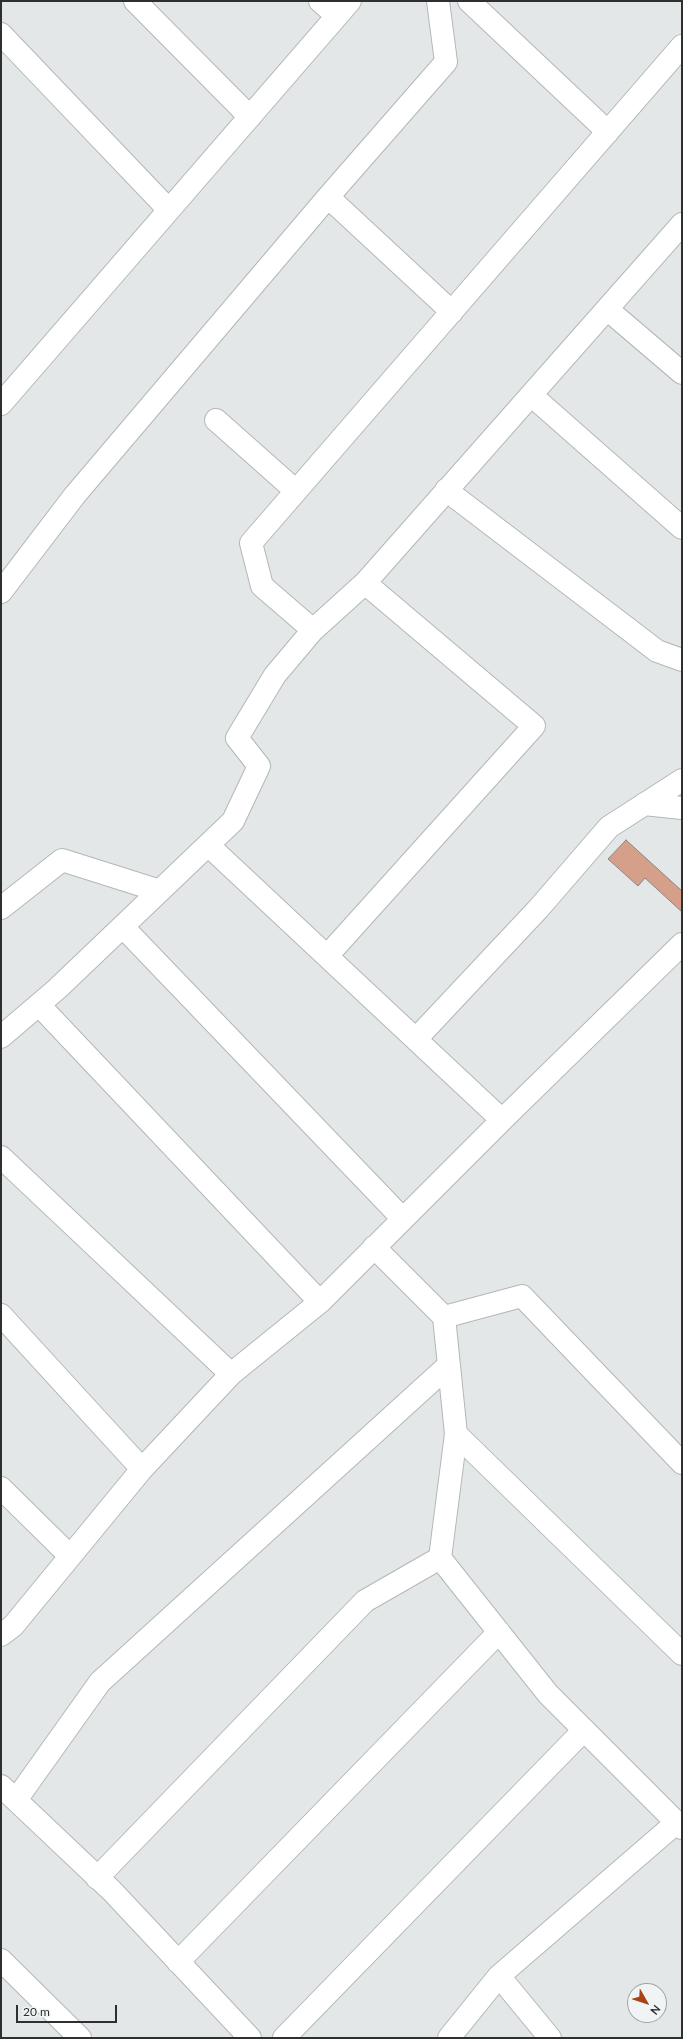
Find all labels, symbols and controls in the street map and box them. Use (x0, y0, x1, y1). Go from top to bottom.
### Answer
north arrow (627, 1983, 667, 2023)
scale bar (18, 1997, 119, 2023)
text: N (648, 2003, 664, 2018)
text: 20 m (23, 2004, 50, 2019)

